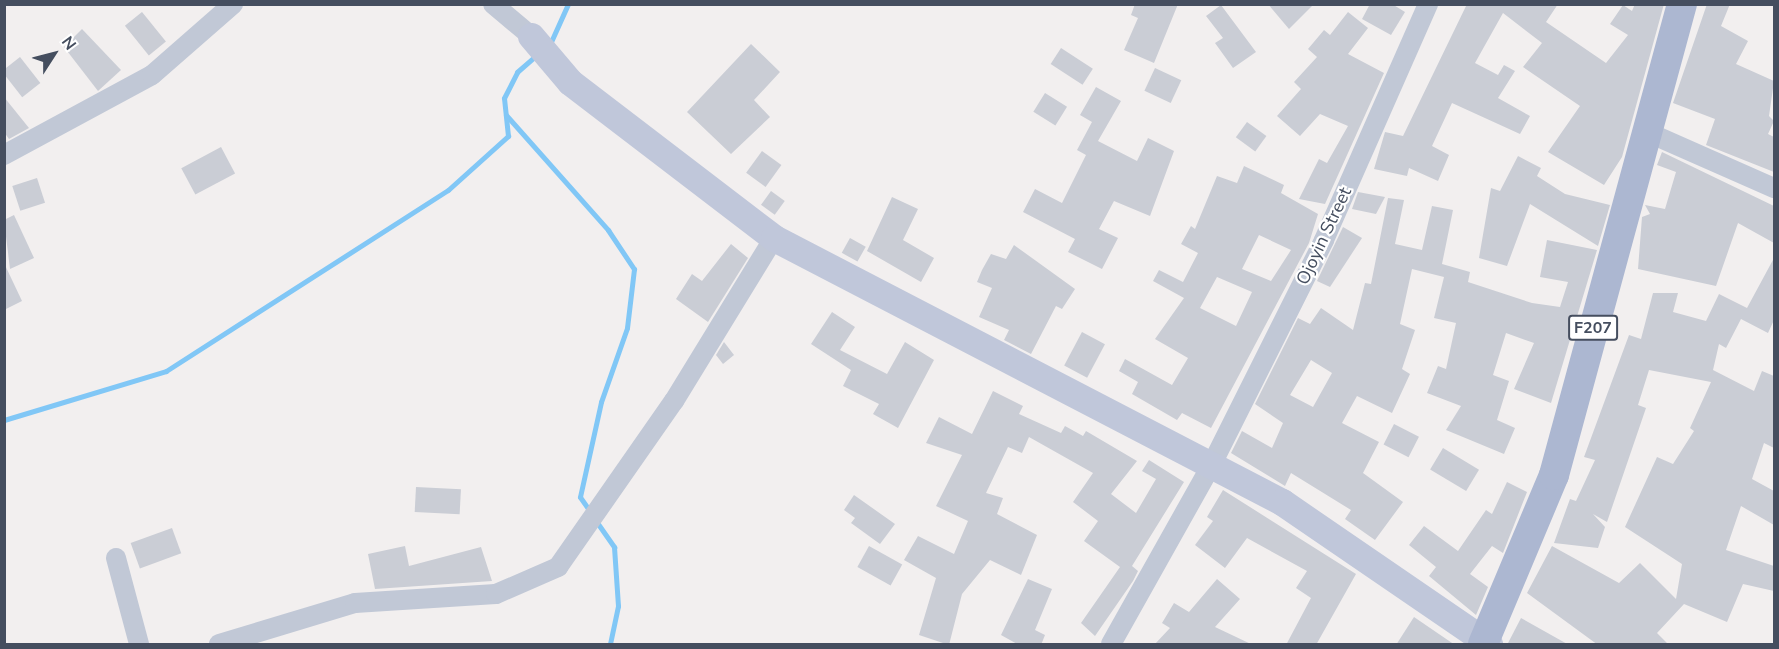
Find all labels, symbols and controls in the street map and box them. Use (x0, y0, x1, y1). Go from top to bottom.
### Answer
north arrow (24, 24, 84, 84)
text: N (56, 32, 81, 55)
street label: Ojoyin Street (1292, 184, 1356, 288)
road number: F207 (1568, 315, 1618, 341)

